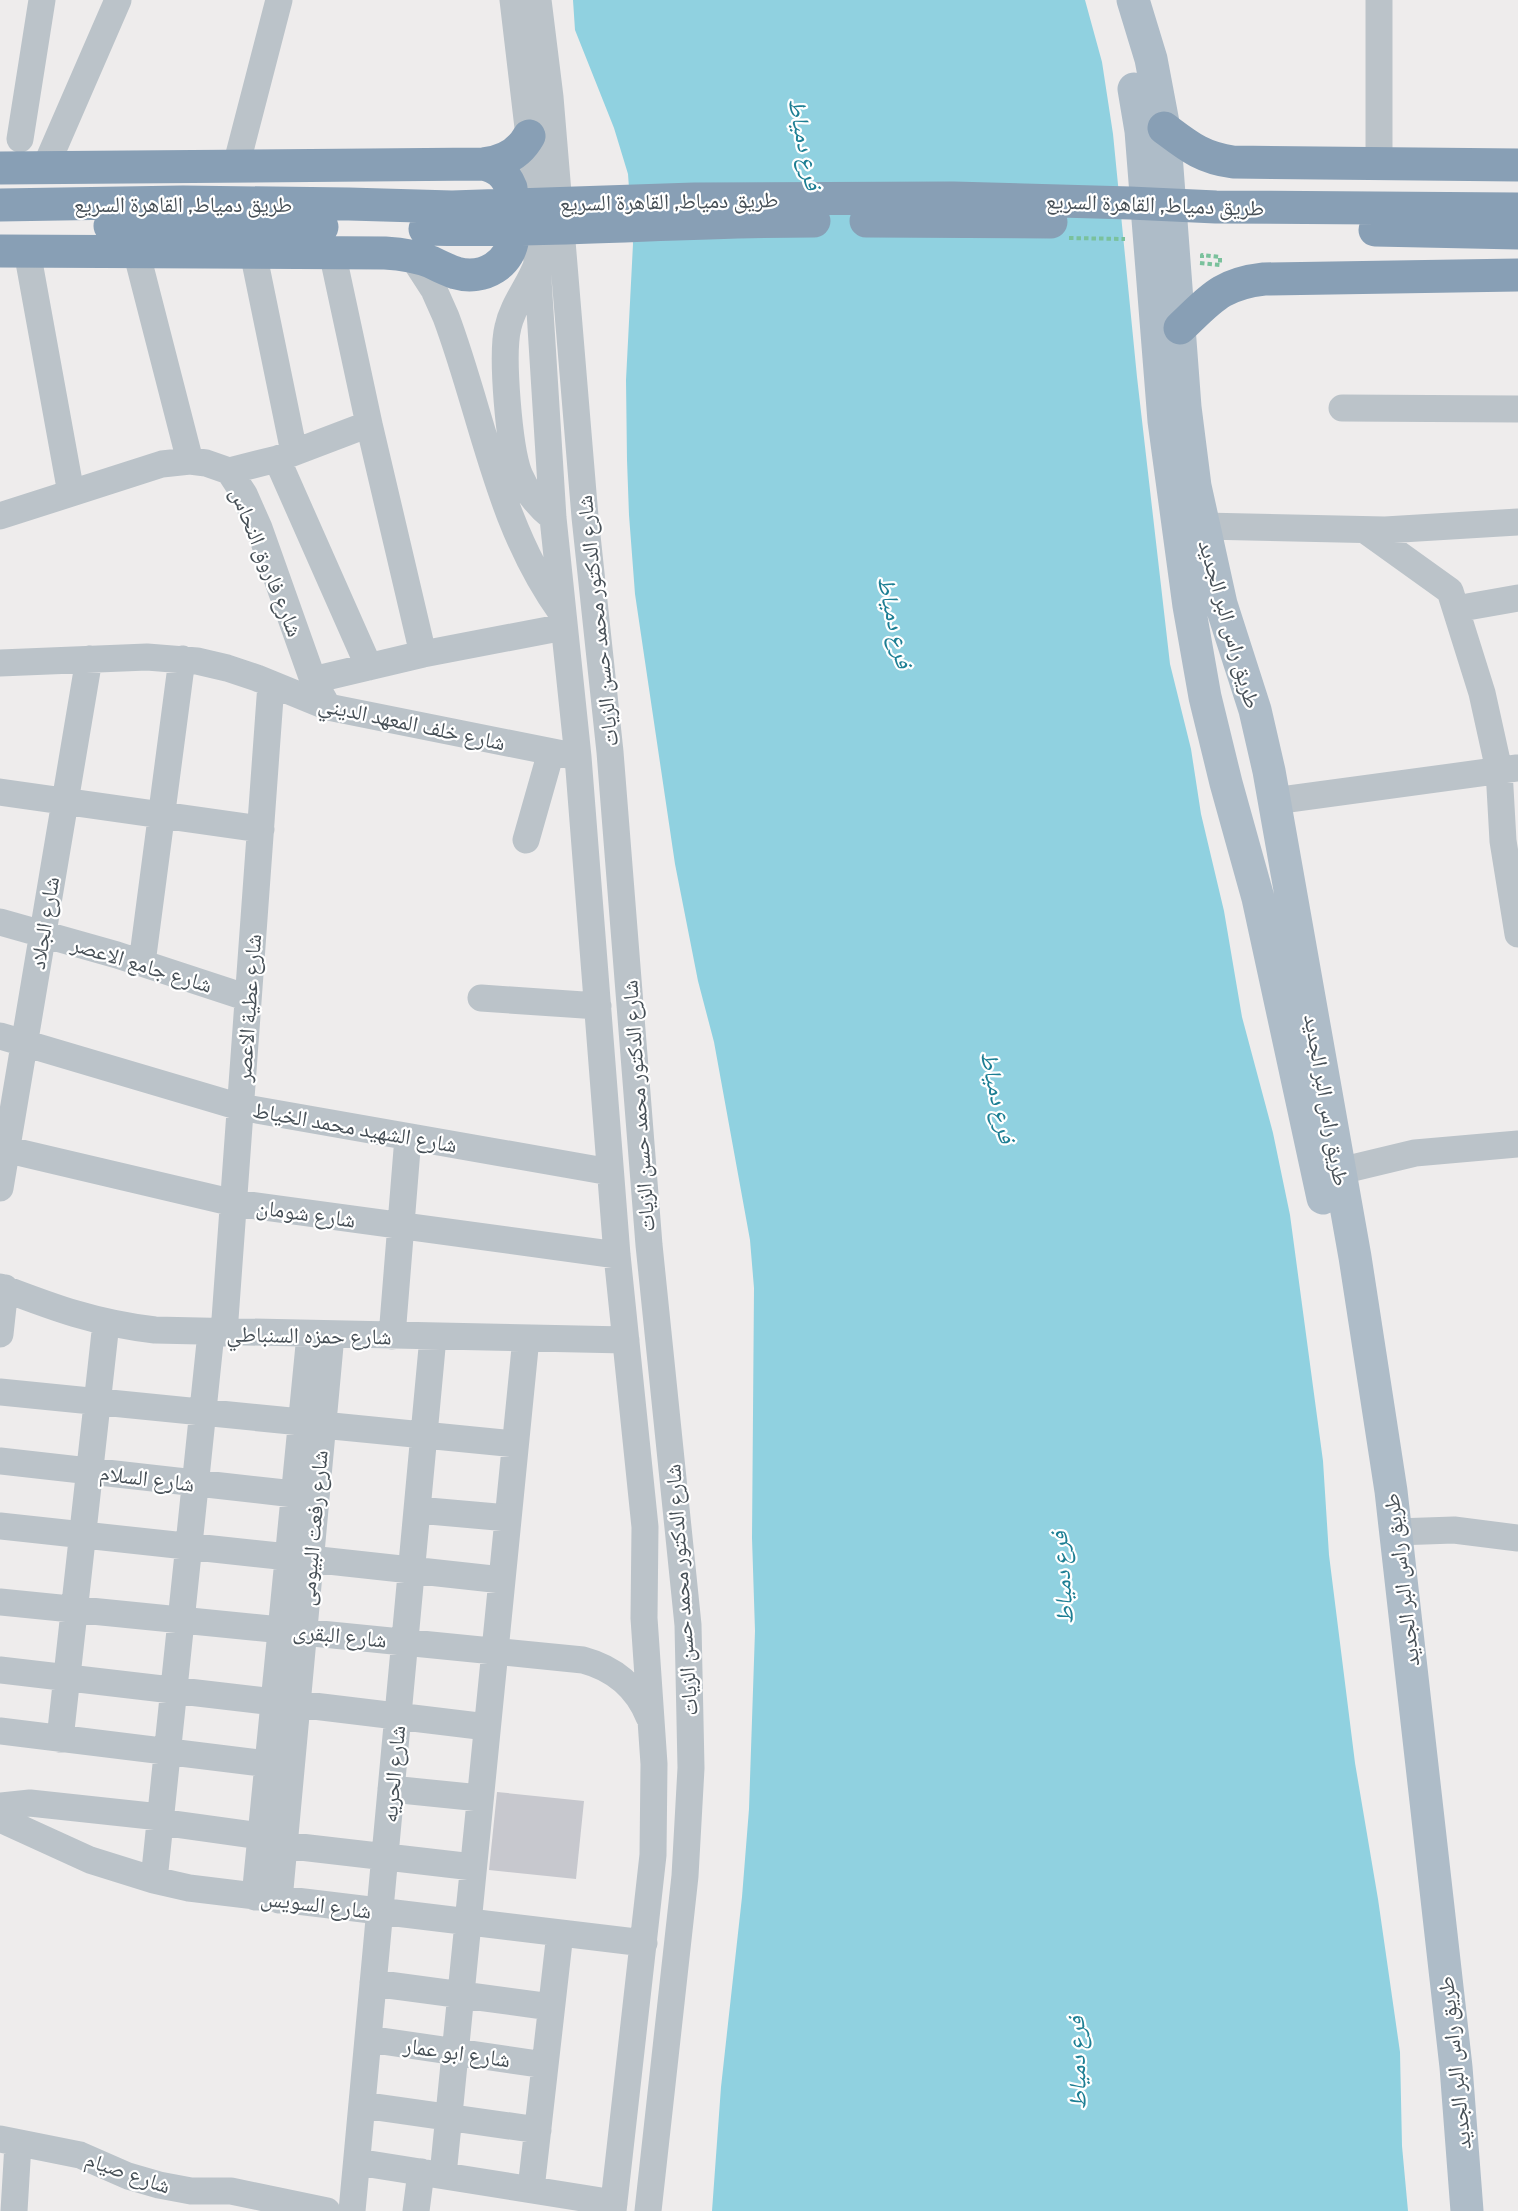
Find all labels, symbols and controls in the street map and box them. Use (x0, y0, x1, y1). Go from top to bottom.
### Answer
water label: فرع دمياط (781, 95, 829, 194)
street label: طريق دمياط, القاهرة السريع (559, 186, 779, 217)
street label: طريق دمياط, القاهرة السريع (1045, 187, 1265, 222)
street label: طريق دمياط, القاهرة السريع (74, 191, 292, 218)
street label: شارع فاروق النحاس (224, 484, 309, 641)
street label: شارع الدكتور محمد حسن الزيات (571, 494, 624, 748)
street label: طريق راس البر الجديد (1193, 537, 1266, 712)
water label: فرع دمياط (871, 573, 920, 672)
street label: شارع خلف المعهد الديني (315, 690, 508, 760)
street label: شارع الجلاد (24, 875, 65, 972)
street label: شارع جامع الاعصر (67, 930, 215, 999)
street label: شارع عطية الاعصر (230, 933, 267, 1084)
street label: شارع الدكتور محمد حسن الزيات (616, 979, 661, 1233)
street label: طريق راس البر الجديد (1298, 1012, 1355, 1188)
water label: فرع دمياط (974, 1048, 1023, 1147)
street label: شارع الشهيد محمد الخياط (251, 1096, 459, 1159)
street label: شارع شومان (255, 1193, 357, 1234)
street label: شارع حمزه السنباطي (226, 1321, 392, 1354)
street label: شارع رفعت البيومى (293, 1449, 334, 1607)
street label: شارع السلام (98, 1459, 196, 1499)
street label: شارع الدكتور محمد حسن الزيات (659, 1463, 704, 1717)
street label: طريق راس البر الجديد (1377, 1492, 1426, 1668)
water label: فرع دمياط (1044, 1529, 1080, 1626)
street label: شارع البقرى (292, 1617, 388, 1654)
street label: شارع الحريه (376, 1724, 411, 1824)
street label: شارع السويس (259, 1884, 373, 1925)
street label: طريق راس البر الجديد (1432, 1975, 1477, 2151)
water label: فرع دمياط (1061, 2014, 1093, 2110)
street label: شارع ابو عمار (401, 2032, 512, 2073)
street label: شارع صيام (81, 2145, 174, 2201)

